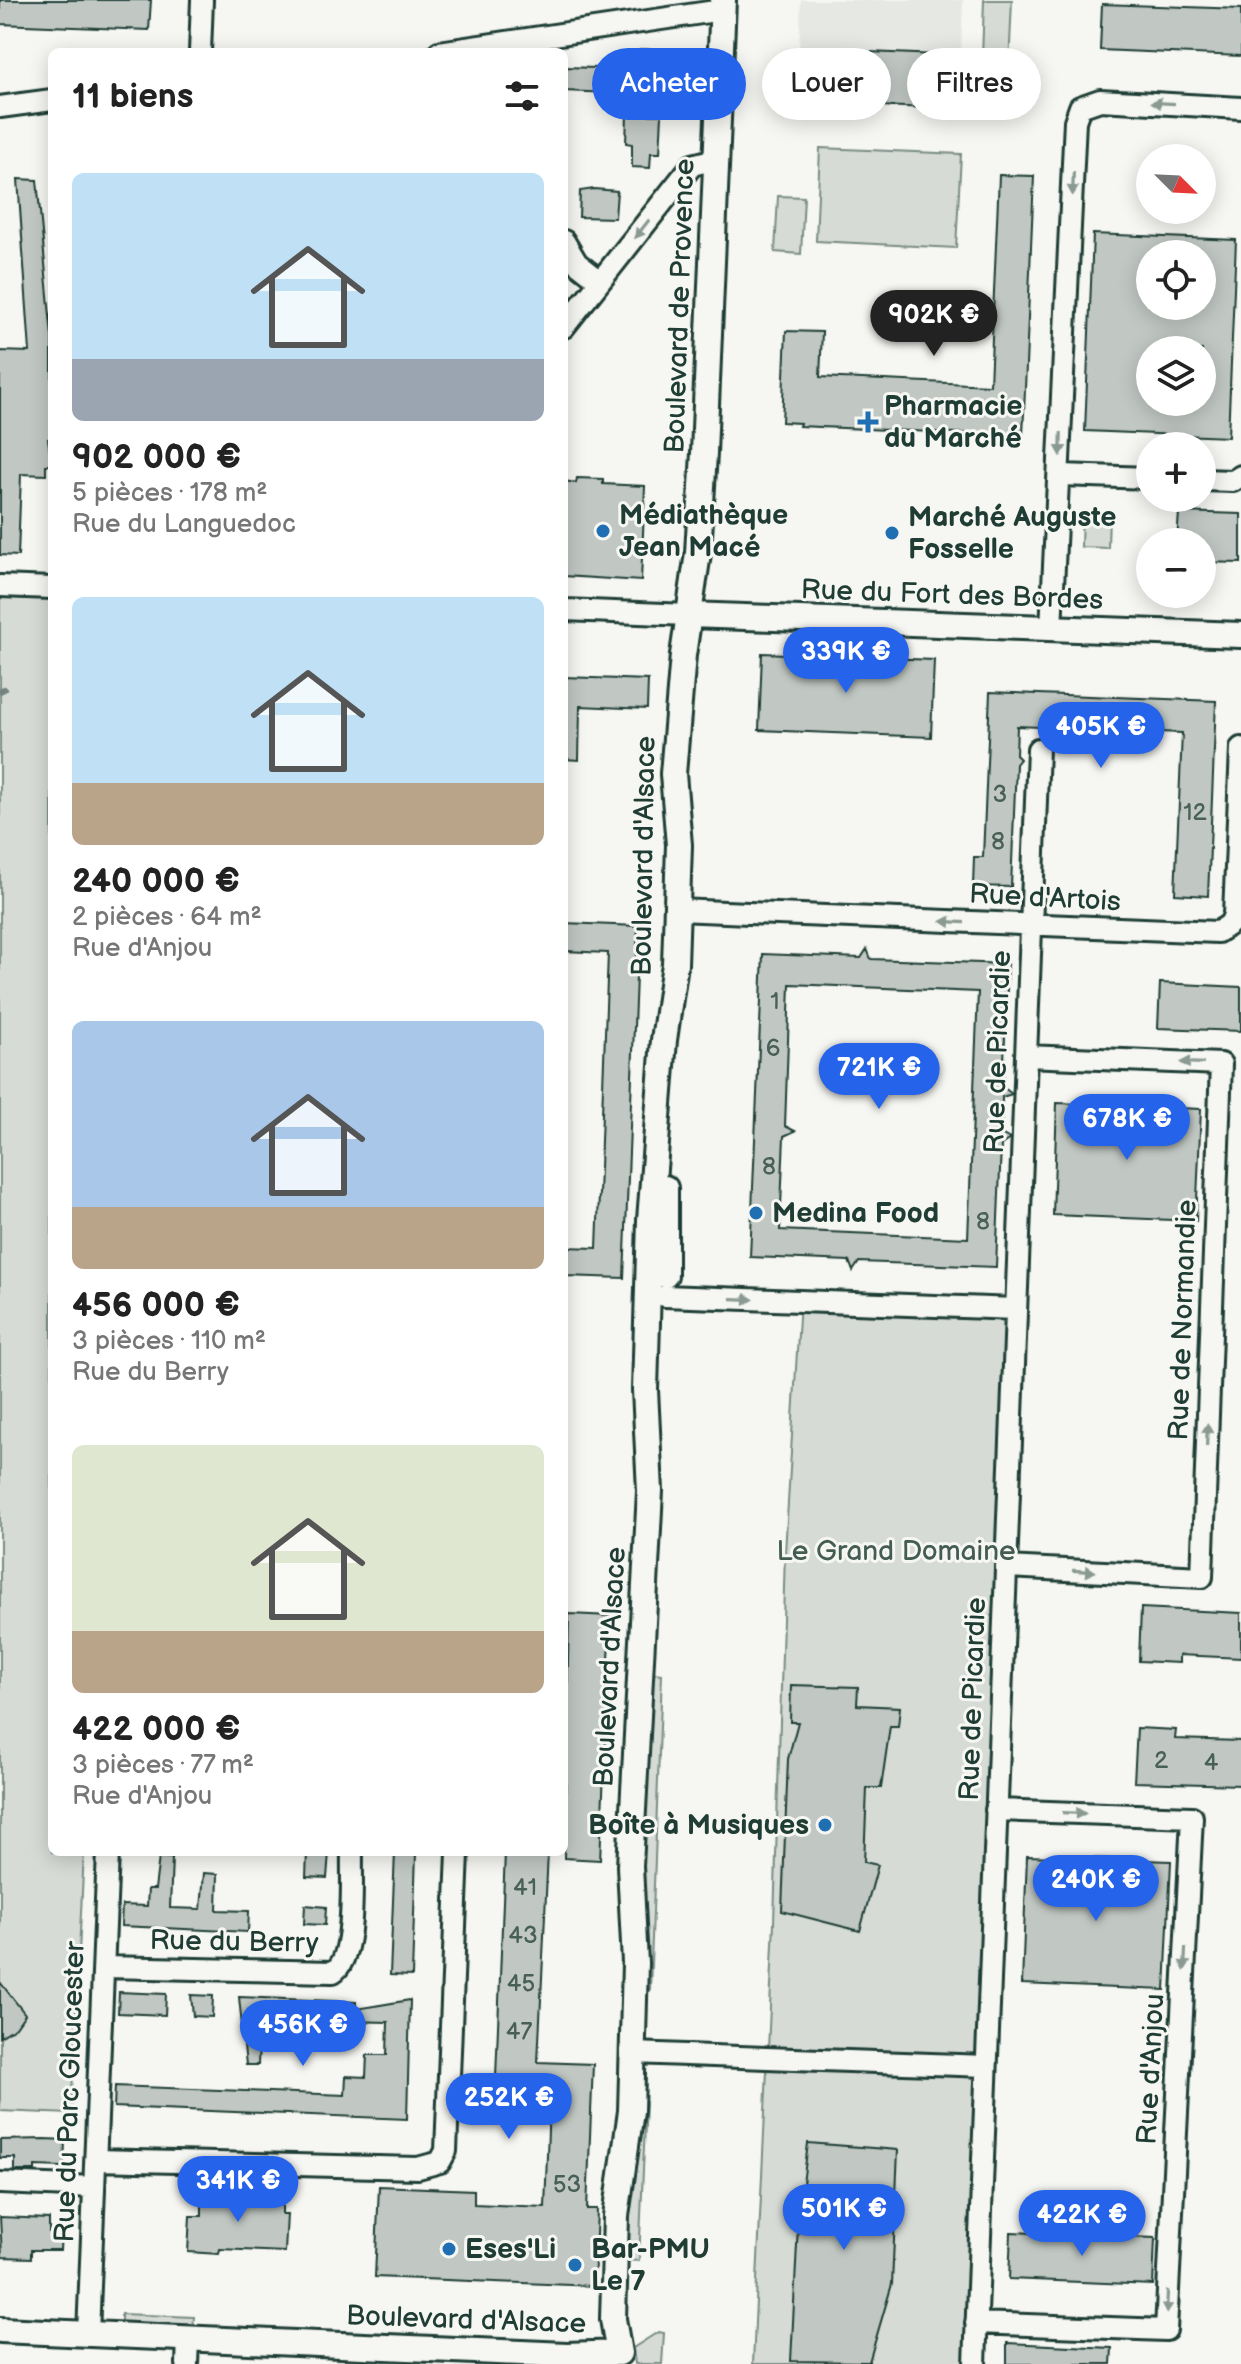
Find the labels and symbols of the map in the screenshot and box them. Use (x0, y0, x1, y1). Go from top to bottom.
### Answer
one-way arrow (1150, 97, 1175, 110)
north arrow (1136, 144, 1216, 224)
street label: Boulevard de Provence (658, 158, 702, 454)
one-way arrow (1066, 172, 1079, 197)
one-way arrow (634, 219, 651, 239)
pin: 902K € (869, 290, 999, 358)
place label: Pharmacie du Marché (884, 390, 1022, 455)
marker: Pharmacie du Marché (859, 413, 877, 431)
one-way arrow (1055, 432, 1068, 457)
place label: Médiathèque Jean Macé (619, 499, 788, 564)
place label: Marché Auguste Fosselle (908, 501, 1116, 566)
marker: Médiathèque Jean Macé (594, 522, 612, 540)
marker: Marché Auguste Fosselle (883, 524, 901, 542)
street label: Rue du Fort des Bordes (800, 573, 1104, 617)
pin: 339K € (781, 627, 911, 695)
pin: 405K € (1036, 702, 1166, 770)
street label: Boulevard d'Alsace (625, 736, 663, 976)
house number: 3 (993, 780, 1007, 809)
house number: 12 (1183, 798, 1207, 827)
house number: 8 (991, 827, 1005, 856)
street label: Rue d'Artois (968, 878, 1122, 918)
one-way arrow (940, 915, 965, 928)
street label: Rue de Picardie (978, 950, 1018, 1154)
house number: 1 (770, 987, 780, 1016)
house number: 6 (766, 1034, 780, 1063)
pin: 721K € (814, 1043, 944, 1111)
one-way arrow (1179, 1057, 1204, 1070)
pin: 678K € (1062, 1094, 1192, 1162)
house number: 8 (762, 1152, 776, 1181)
place label: Medina Food (772, 1197, 939, 1230)
street label: Rue de Normandie (1162, 1199, 1204, 1441)
marker: Medina Food (747, 1204, 765, 1222)
house number: 8 (976, 1207, 990, 1236)
one-way arrow (730, 1293, 755, 1306)
one-way arrow (1201, 1422, 1214, 1447)
park label: Le Grand Domaine (776, 1535, 1016, 1568)
street label: Boulevard d'Alsace (587, 1546, 633, 1788)
one-way arrow (1072, 1564, 1097, 1577)
street label: Rue de Picardie (953, 1597, 993, 1801)
house number: 2 (1154, 1746, 1168, 1775)
house number: 4 (1204, 1748, 1219, 1777)
one-way arrow (1062, 1806, 1087, 1819)
place label: Boîte à Musiques (588, 1809, 809, 1842)
marker: Boîte à Musiques (816, 1816, 834, 1834)
pin: 240K € (1031, 1855, 1161, 1923)
house number: 41 (513, 1873, 537, 1902)
house number: 43 (508, 1921, 538, 1950)
street label: Rue du Berry (149, 1924, 319, 1960)
street label: Rue du Parc Gloucester (48, 1940, 92, 2243)
one-way arrow (1178, 1947, 1191, 1972)
house number: 45 (507, 1969, 535, 1998)
street label: Rue d'Anjou (1131, 1993, 1171, 2145)
pin: 456K € (238, 2000, 368, 2068)
house number: 47 (506, 2017, 532, 2046)
pin: 252K € (444, 2073, 574, 2141)
pin: 341K € (173, 2156, 303, 2224)
house number: 53 (553, 2170, 581, 2199)
pin: 501K € (779, 2184, 909, 2252)
pin: 422K € (1017, 2190, 1147, 2258)
place label: Eses'Li (465, 2233, 556, 2266)
place label: Bar-PMU Le 7 (591, 2233, 710, 2298)
marker: Eses'Li (440, 2240, 458, 2258)
marker: Bar-PMU Le 7 (566, 2256, 584, 2274)
one-way arrow (1161, 2290, 1174, 2315)
street label: Boulevard d'Alsace (345, 2299, 587, 2341)

